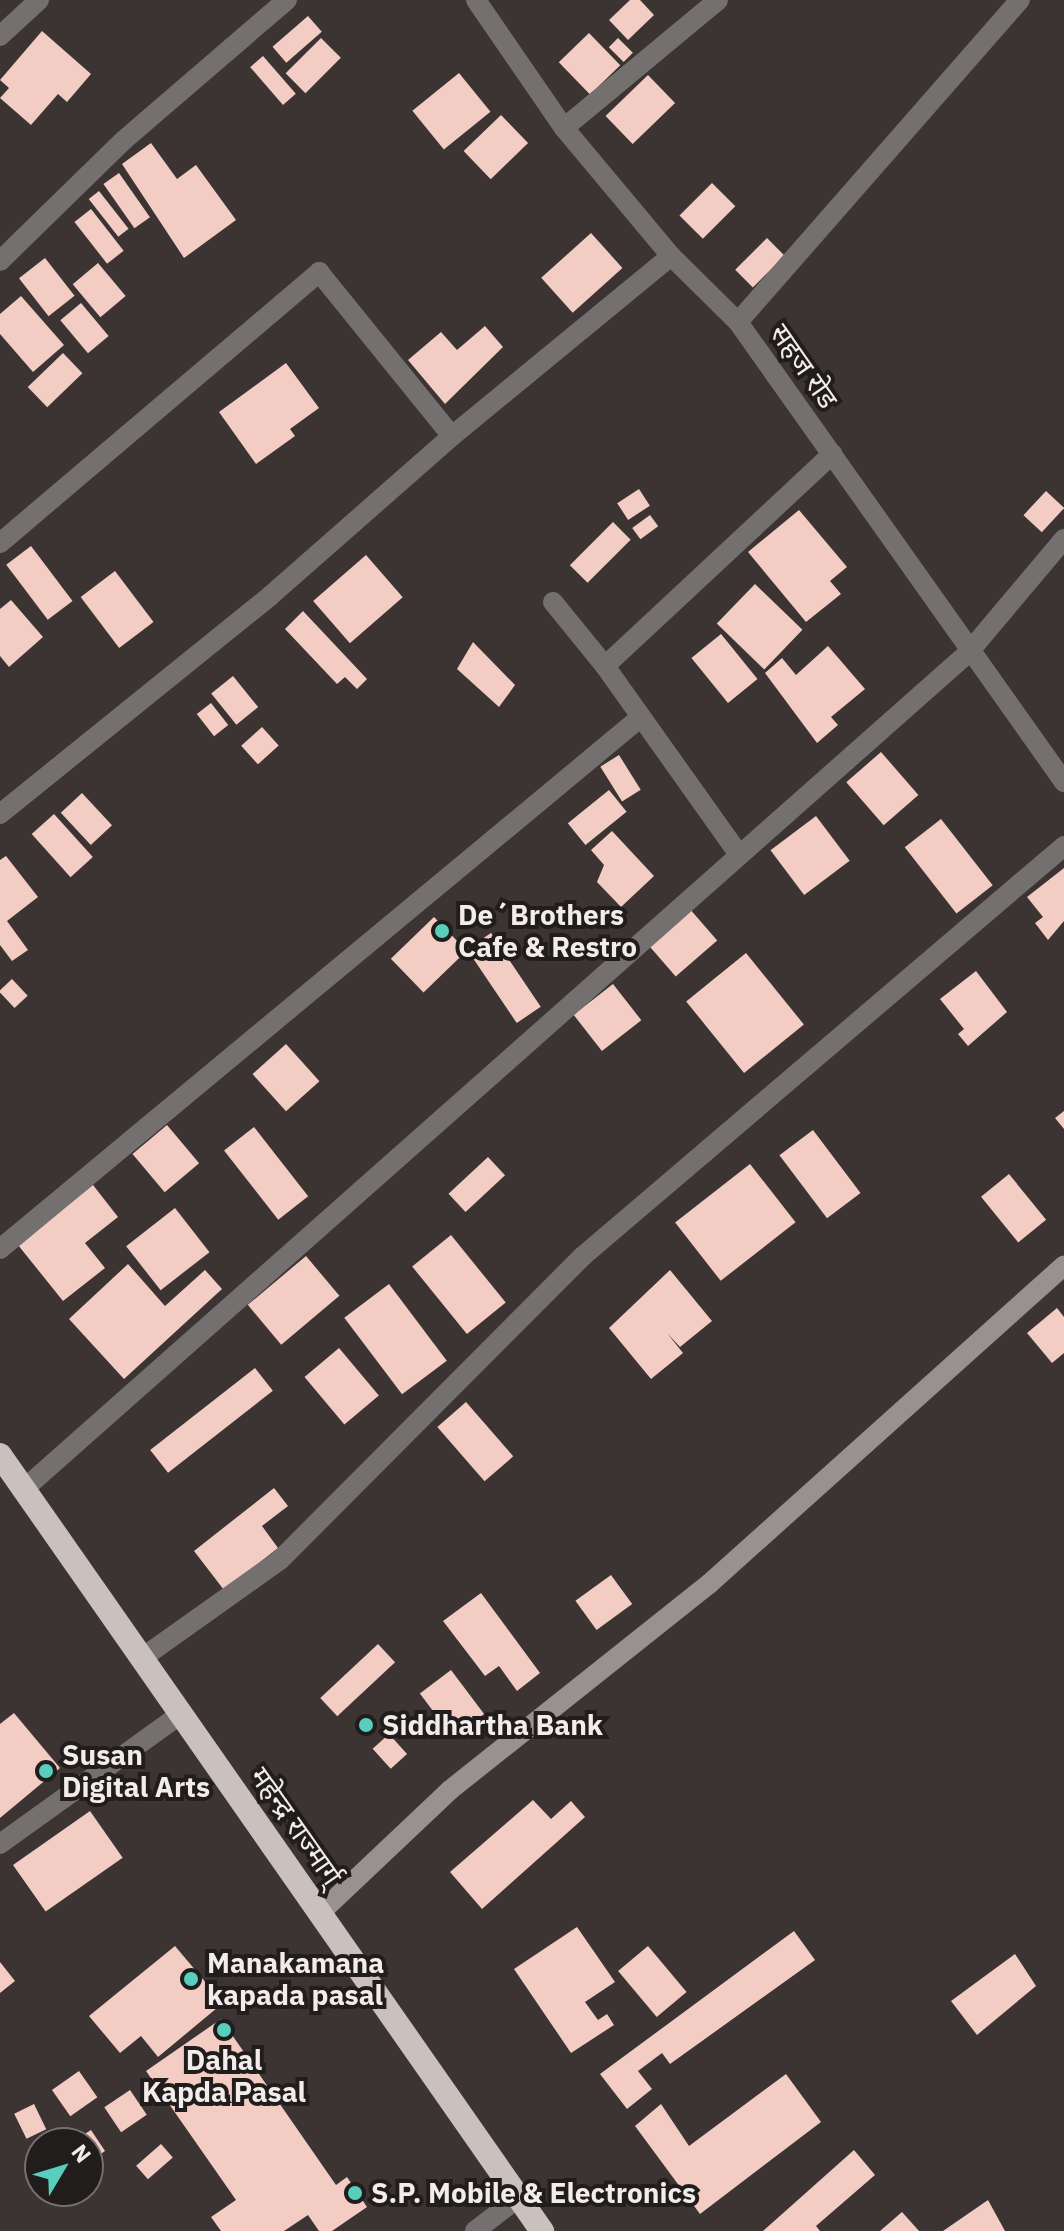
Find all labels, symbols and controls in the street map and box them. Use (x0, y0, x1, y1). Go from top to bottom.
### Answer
street label: सहज रोड (763, 318, 845, 414)
place label: De´Brothers Cafe & Restro (458, 898, 637, 964)
marker: De´Brothers Cafe & Restro (433, 922, 451, 940)
place label: Siddhartha Bank (382, 1708, 603, 1742)
marker: Siddhartha Bank (357, 1716, 375, 1734)
place label: Susan Digital Arts (62, 1738, 210, 1804)
street label: महेन्द्र राज्मार्ग् (243, 1761, 349, 1891)
marker: Susan Digital Arts (37, 1762, 55, 1780)
place label: Manakamana kapada pasal (207, 1946, 384, 2012)
marker: Manakamana kapada pasal (182, 1970, 200, 1988)
marker: Dahal Kapda Pasal (215, 2021, 233, 2039)
place label: Dahal Kapda Pasal (142, 2043, 306, 2109)
north arrow (24, 2127, 104, 2207)
text: N (65, 2138, 98, 2168)
place label: S.P. Mobile & Electronics (371, 2176, 696, 2210)
marker: S.P. Mobile & Electronics (346, 2184, 364, 2202)

